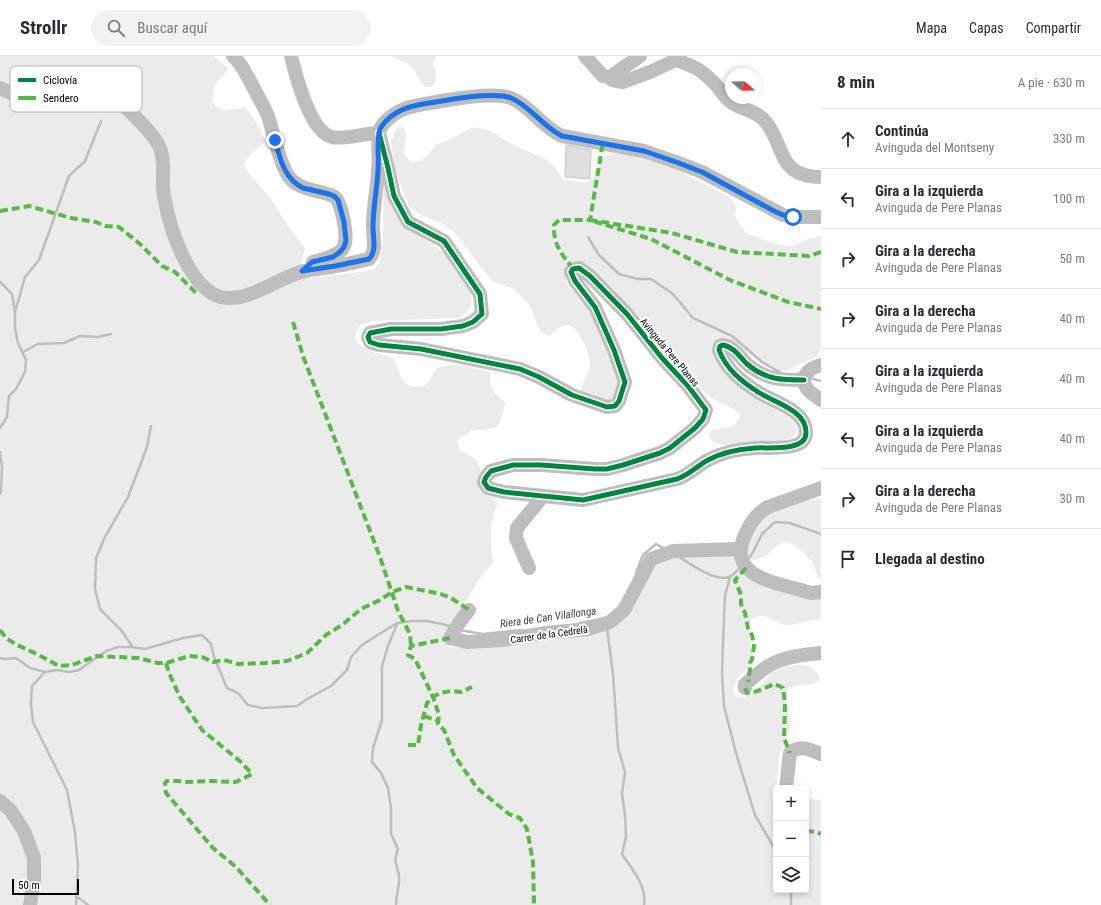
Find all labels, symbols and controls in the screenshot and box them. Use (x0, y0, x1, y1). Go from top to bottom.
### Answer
search box (91, 10, 371, 46)
text: Strollr (20, 16, 67, 39)
icon: search (105, 17, 127, 39)
text: Buscar aquí (137, 19, 207, 37)
text: Mapa (916, 20, 947, 36)
text: Capas (969, 20, 1004, 36)
text: Compartir (1026, 20, 1081, 36)
legend (10, 66, 142, 112)
north arrow (725, 68, 761, 104)
text: 8 min (837, 72, 875, 92)
text: Ciclovía (43, 74, 77, 87)
text: A pie · 630 m (1018, 75, 1085, 90)
text: Sendero (43, 92, 79, 105)
text: Continúa (875, 122, 929, 140)
icon: ahead (837, 128, 859, 150)
route end (266, 131, 284, 149)
text: 330 m (1053, 131, 1085, 146)
text: Avinguda del Montseny (875, 140, 994, 155)
text: Gira a la izquierda (875, 182, 983, 200)
icon: left (837, 188, 859, 210)
text: 100 m (1053, 191, 1085, 206)
text: Avinguda de Pere Planas (875, 200, 1002, 215)
route start (784, 208, 802, 226)
text: Gira a la derecha (875, 242, 976, 260)
icon: right (837, 248, 859, 270)
text: 50 m (1059, 251, 1085, 266)
text: Avinguda de Pere Planas (875, 260, 1002, 275)
text: Gira a la derecha (875, 302, 976, 320)
icon: right (837, 308, 859, 330)
text: 40 m (1059, 311, 1085, 326)
street label: Avinguda Pere Planas (638, 316, 702, 389)
text: Avinguda de Pere Planas (875, 320, 1002, 335)
text: Gira a la izquierda (875, 362, 983, 380)
icon: left (837, 368, 859, 390)
text: 40 m (1059, 371, 1085, 386)
text: Avinguda de Pere Planas (875, 380, 1002, 395)
text: Gira a la izquierda (875, 422, 983, 440)
icon: left (837, 428, 859, 450)
text: 40 m (1059, 431, 1085, 446)
text: Avinguda de Pere Planas (875, 440, 1002, 455)
text: Gira a la derecha (875, 482, 976, 500)
icon: right (837, 488, 859, 510)
text: 30 m (1059, 491, 1085, 506)
text: Avinguda de Pere Planas (875, 500, 1002, 515)
icon: arrive (837, 548, 859, 570)
text: Llegada al destino (875, 550, 985, 568)
water label: Riera de Can Vilallonga (499, 604, 597, 631)
street label: Carrer de la Cedrelà (510, 624, 589, 645)
map controls (773, 785, 809, 893)
button: + (773, 785, 809, 821)
button: − (773, 821, 809, 857)
button: layers (773, 857, 809, 893)
scale bar (12, 877, 79, 896)
text: 50 m (18, 879, 40, 892)

